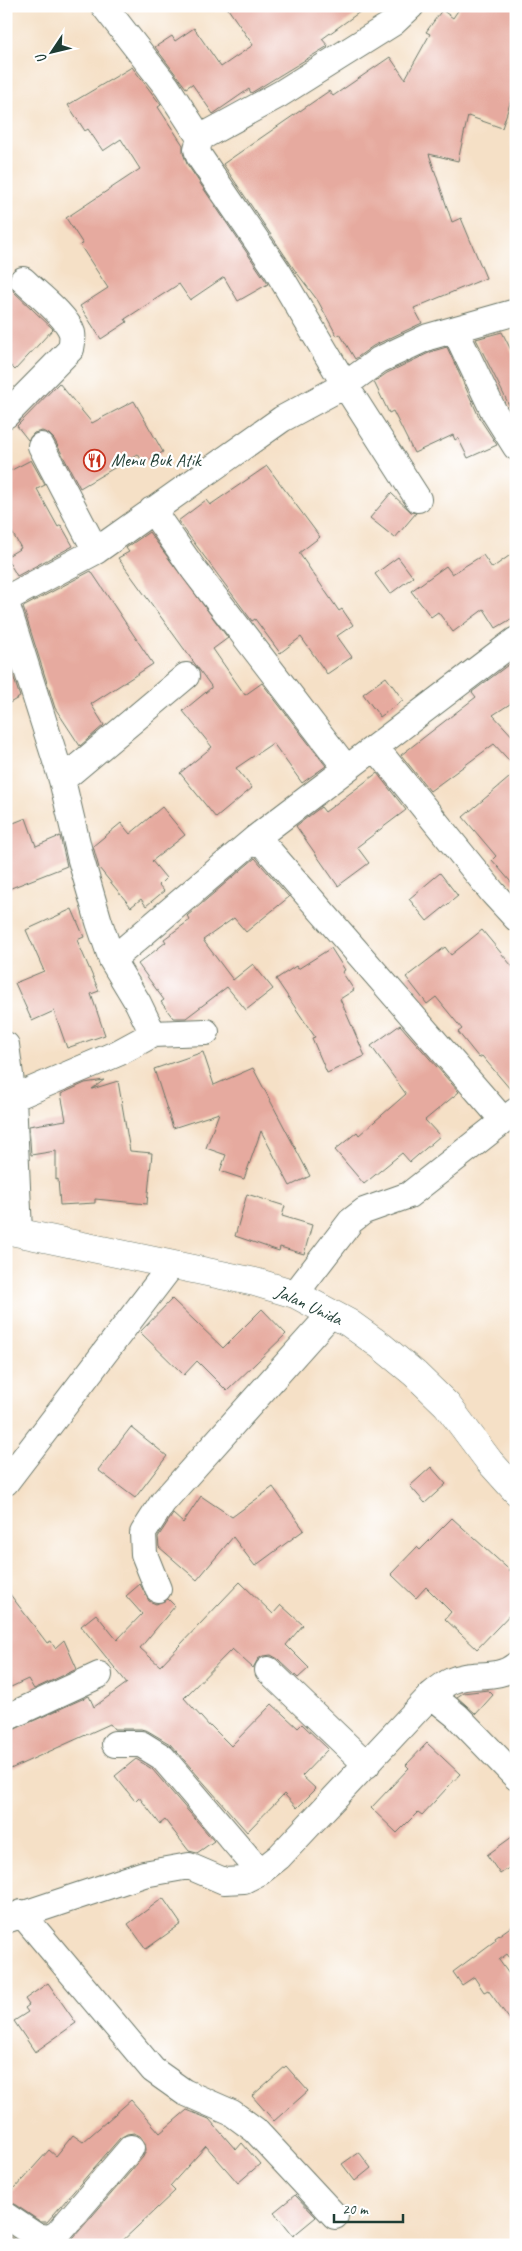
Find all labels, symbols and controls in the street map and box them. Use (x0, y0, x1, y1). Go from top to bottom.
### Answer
north arrow (28, 28, 78, 78)
text: U (31, 49, 51, 67)
restaurant icon: Menu Buk Atik (83, 448, 107, 472)
place label: Menu Buk Atik (111, 449, 202, 471)
street label: Jalan Unida (271, 1280, 347, 1330)
scale bar (334, 2191, 403, 2223)
text: 20 m (342, 2200, 369, 2219)

